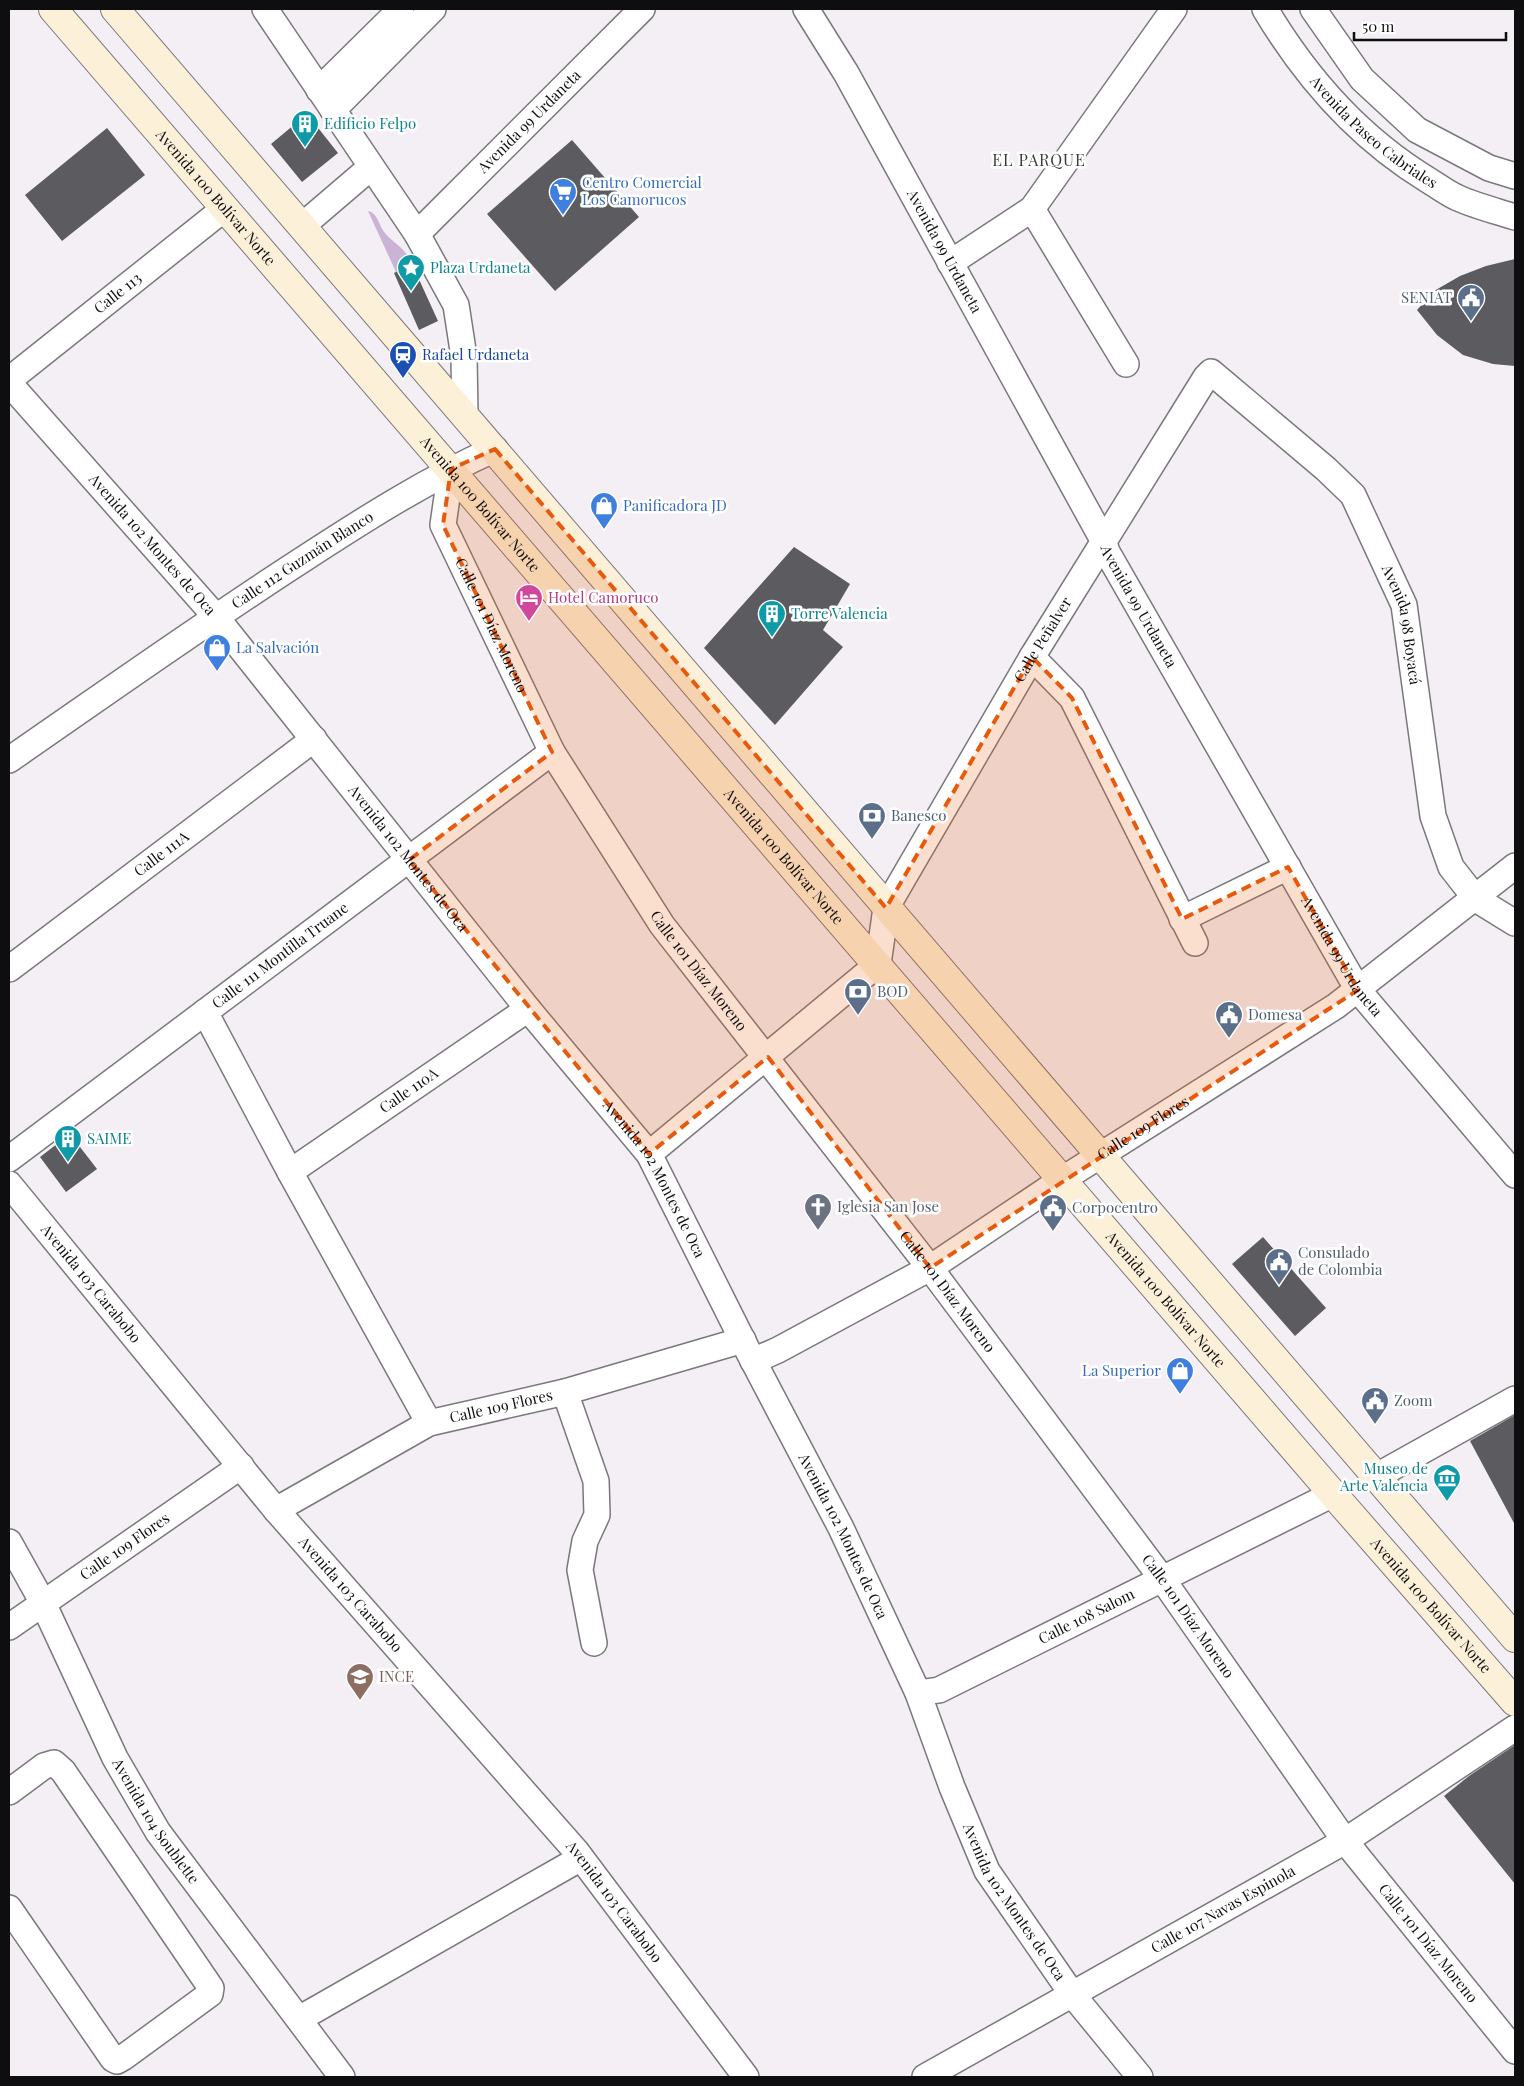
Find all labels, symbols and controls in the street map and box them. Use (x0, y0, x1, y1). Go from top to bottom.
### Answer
scale bar (1354, 10, 1506, 42)
text: 50 m (1362, 16, 1395, 36)
street label: Avenida 99 Urdaneta (472, 64, 585, 178)
street label: Avenida Paseo Cabriales (1305, 71, 1442, 192)
building icon: Edificio Felpo (290, 109, 320, 148)
place label: Edificio Felpo (324, 113, 416, 133)
street label: Avenida 100 Bolívar Norte (151, 124, 281, 269)
district label: EL PARQUE (992, 149, 1086, 170)
place label: Centro Comercial Los Camorucos (582, 172, 702, 209)
supermarket icon: Centro Comercial Los Camorucos (548, 177, 578, 216)
street label: Avenida 99 Urdaneta (902, 185, 987, 317)
place icon: Plaza Urdaneta (396, 253, 426, 292)
place label: Plaza Urdaneta (430, 257, 531, 277)
street label: Calle 113 (89, 267, 145, 318)
public building icon: SENIAT (1456, 283, 1486, 322)
place label: SENIAT (1401, 287, 1452, 307)
station icon: Rafael Urdaneta (388, 340, 418, 379)
place label: Rafael Urdaneta (422, 344, 530, 364)
street label: Avenida 100 Bolívar Norte (416, 431, 545, 576)
street label: Avenida 102 Montes de Oca (84, 468, 221, 619)
shop icon: Panificadora JD (589, 491, 619, 530)
place label: Panificadora JD (623, 495, 727, 515)
street label: Calle 112 Guzmán Blanco (227, 506, 377, 613)
street label: Avenida 99 Urdaneta (1096, 542, 1182, 671)
street label: Calle 101 Díaz Moreno (451, 554, 533, 696)
street label: Avenida 98 Boyacá (1377, 560, 1426, 686)
hotel icon: Hotel Camoruco (514, 583, 544, 622)
place label: Hotel Camoruco (548, 587, 658, 607)
street label: Calle Peñalver (1009, 593, 1076, 685)
building icon: Torre Valencia (757, 599, 787, 638)
place label: Torre Valencia (791, 603, 888, 623)
shop icon: La Salvación (202, 633, 232, 672)
place label: La Salvación (236, 637, 319, 657)
street label: Avenida 102 Montes de Oca (344, 780, 474, 936)
street label: Avenida 100 Bolívar Norte (719, 783, 849, 928)
bank icon: Banesco (857, 801, 887, 840)
place label: Banesco (891, 805, 947, 825)
street label: Calle 111A (129, 826, 193, 880)
street label: Avenida 99 Urdaneta (1297, 892, 1388, 1021)
street label: Calle 111 Montilla Truane (207, 897, 352, 1013)
street label: Calle 101 Díaz Moreno (646, 906, 752, 1035)
bank icon: BOD (843, 977, 873, 1016)
place label: BOD (877, 981, 908, 1001)
public building icon: Domesa (1214, 1000, 1244, 1039)
place label: Domesa (1248, 1004, 1303, 1024)
street label: Calle 110A (375, 1062, 442, 1117)
street label: Calle 109 Flores (1093, 1091, 1192, 1164)
street label: Avenida 102 Montes de Oca (598, 1094, 711, 1261)
building icon: SAIME (53, 1124, 83, 1163)
place label: SAIME (87, 1128, 131, 1148)
church icon: Iglesia San Jose (803, 1192, 833, 1231)
public building icon: Corpocentro (1038, 1193, 1068, 1232)
place label: Iglesia San Jose (837, 1196, 939, 1216)
place label: Corpocentro (1072, 1197, 1158, 1217)
street label: Avenida 103 Carabobo (36, 1219, 146, 1347)
street label: Calle 101 Díaz Moreno (896, 1226, 1000, 1356)
street label: Avenida 100 Bolívar Norte (1101, 1226, 1231, 1371)
place label: Consulado de Colombia (1298, 1242, 1383, 1279)
public building icon: Consulado de Colombia (1264, 1247, 1294, 1286)
shop icon: La Superior (1165, 1356, 1195, 1395)
place label: La Superior (1082, 1360, 1161, 1380)
street label: Calle 109 Flores (447, 1384, 554, 1427)
public building icon: Zoom (1360, 1386, 1390, 1425)
place label: Zoom (1394, 1390, 1433, 1410)
street label: Avenida 102 Montes de Oca (794, 1449, 893, 1622)
place label: Museo de Arte Valencia (1339, 1458, 1429, 1495)
museum icon: Museo de Arte Valencia (1432, 1463, 1462, 1502)
street label: Calle 109 Flores (75, 1508, 173, 1584)
street label: Avenida 103 Carabobo (294, 1531, 407, 1656)
street label: Avenida 100 Bolívar Norte (1366, 1532, 1496, 1677)
street label: Calle 101 Díaz Moreno (1138, 1550, 1239, 1682)
street label: Calle 108 Salom (1035, 1583, 1138, 1648)
school or university icon: INCE (345, 1662, 375, 1701)
place label: INCE (379, 1666, 414, 1686)
street label: Avenida 104 Soublette (108, 1754, 204, 1887)
street label: Avenida 102 Montes de Oca (959, 1819, 1071, 1985)
street label: Avenida 103 Carabobo (562, 1835, 667, 1966)
street label: Calle 107 Navas Espinola (1147, 1860, 1299, 1957)
street label: Calle 101 Díaz Moreno (1375, 1879, 1483, 2006)

